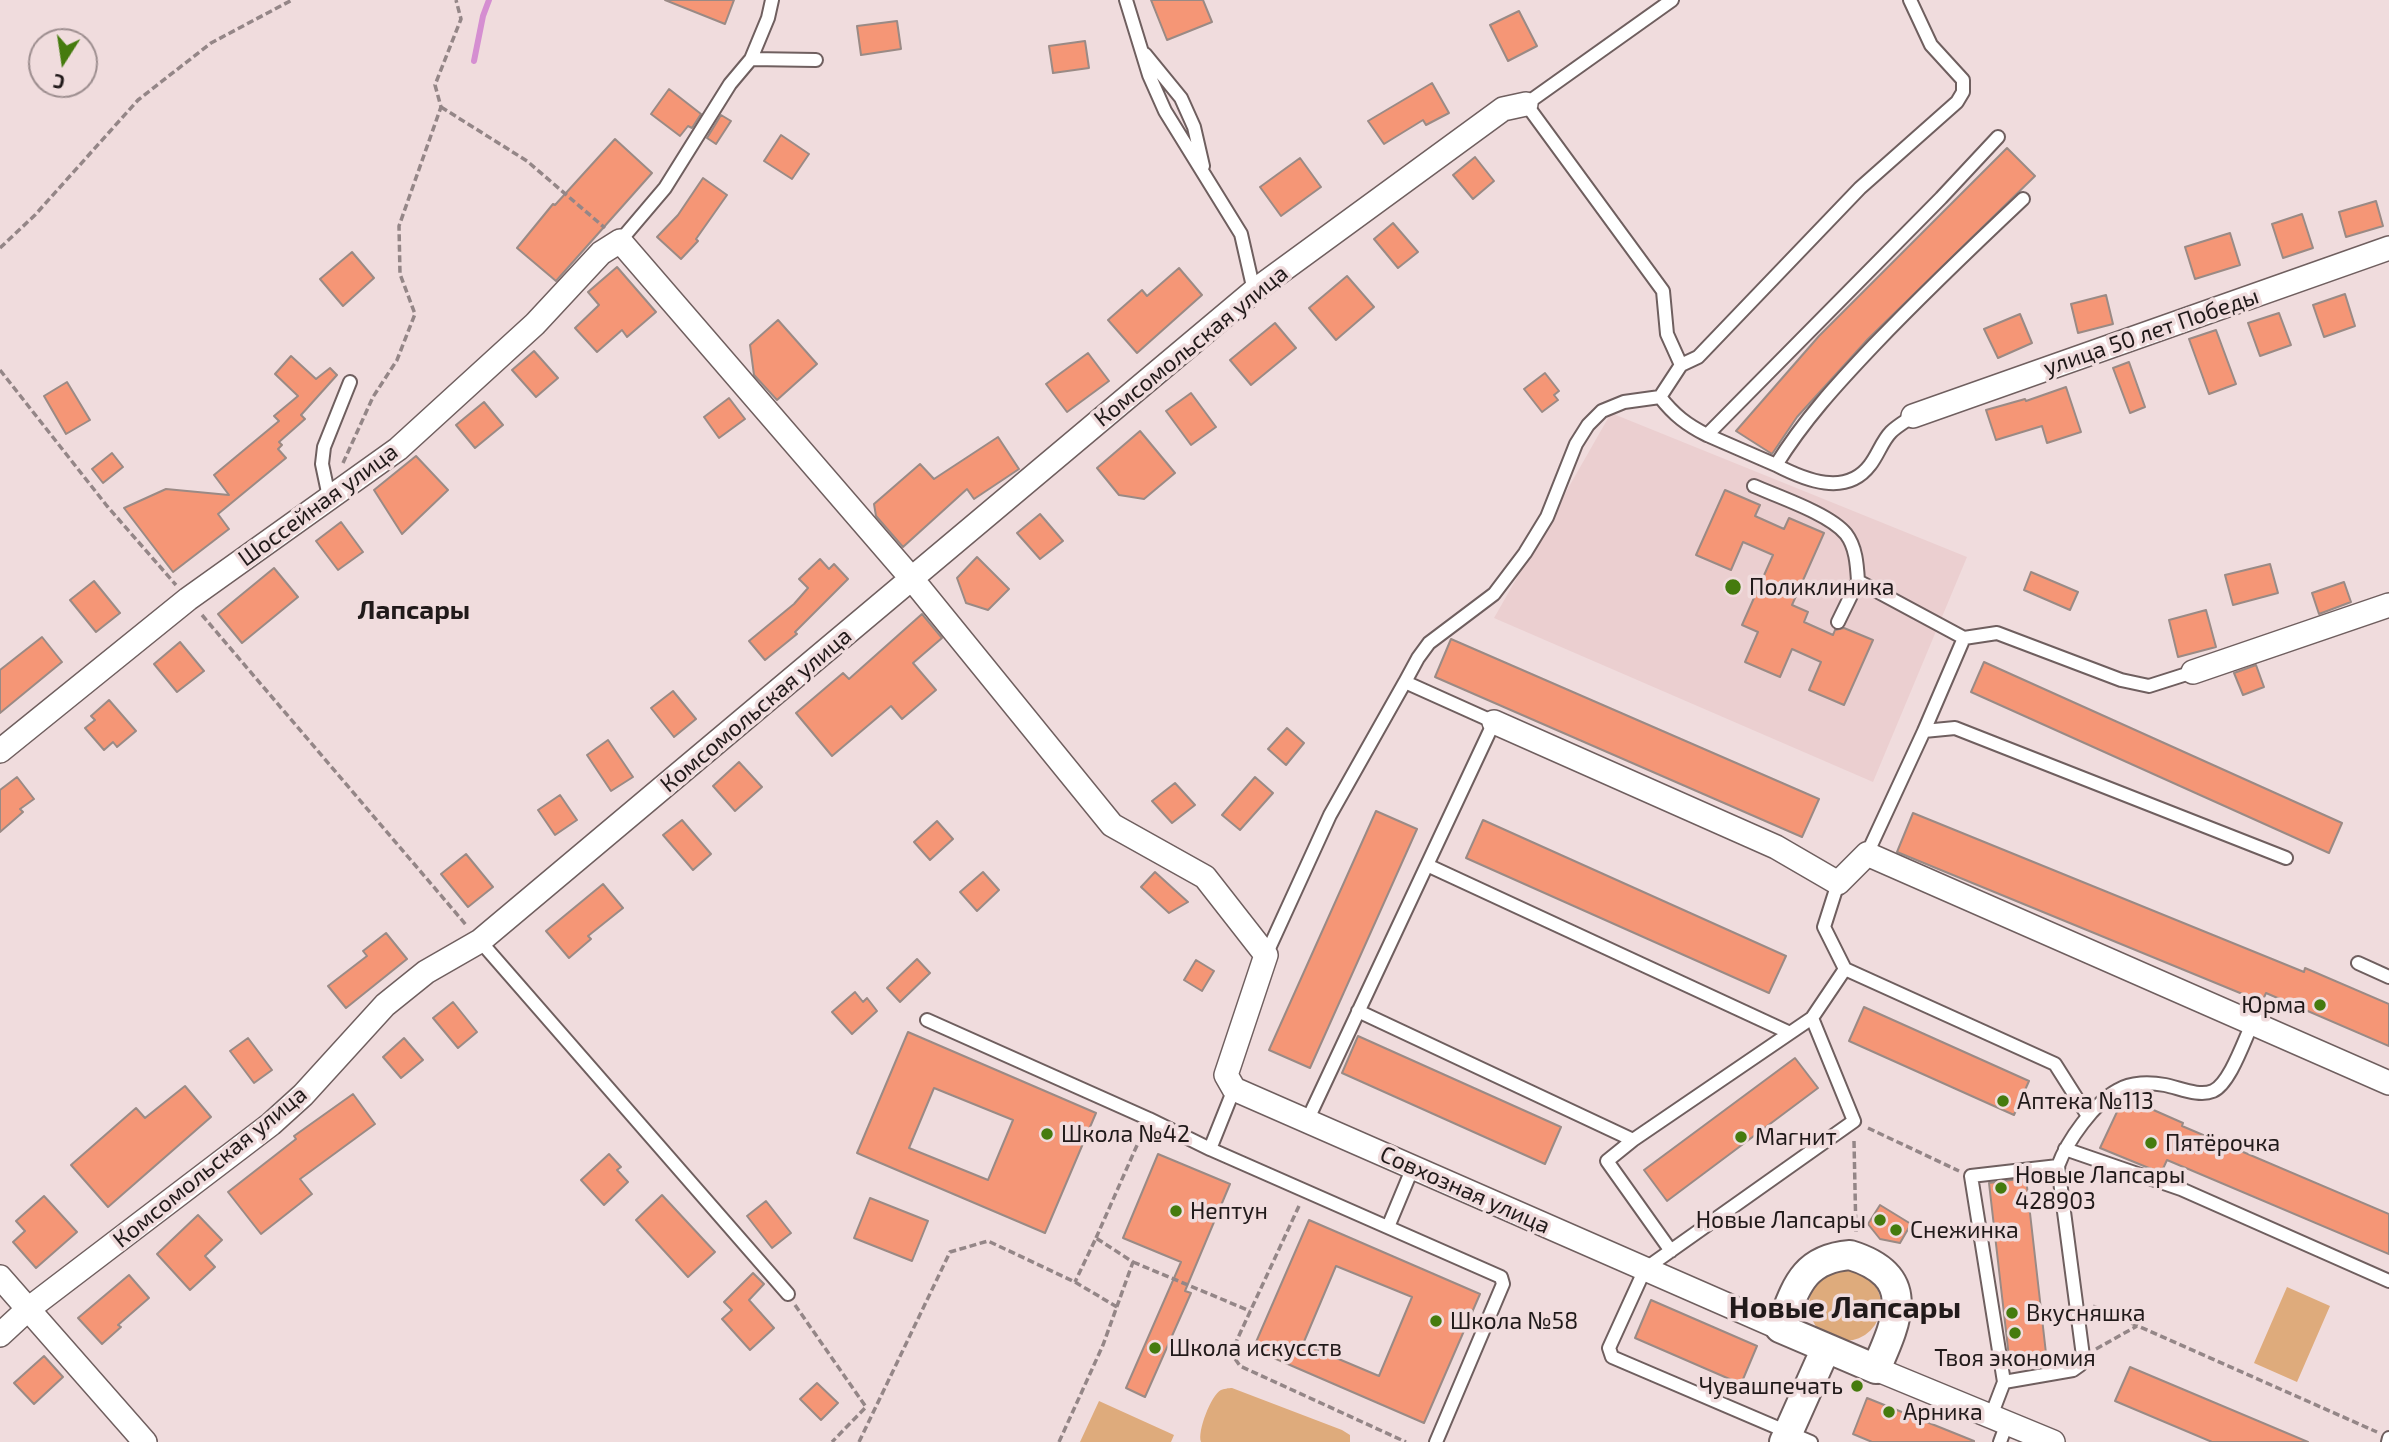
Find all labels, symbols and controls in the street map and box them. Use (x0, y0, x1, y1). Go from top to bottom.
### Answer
north arrow (28, 28, 98, 98)
text: С (51, 70, 67, 94)
street label: Комсомольская улица (1089, 259, 1293, 433)
street label: улица 50 лет Победы (2040, 282, 2262, 382)
street label: Шоссейная улица (233, 438, 403, 572)
place label: Поликлиника (1749, 573, 1894, 601)
marker: Поликлиника (1723, 577, 1743, 597)
district label: Лапсары (358, 594, 470, 626)
street label: Комсомольская улица (655, 622, 857, 798)
place label: Юрма (2241, 991, 2306, 1019)
marker: Юрма (2312, 997, 2328, 1013)
street label: Комсомольская улица (108, 1080, 312, 1254)
place label: Аптека №113 (2017, 1087, 2154, 1115)
marker: Аптека №113 (1995, 1093, 2011, 1109)
place label: Школа №42 (1061, 1120, 1190, 1148)
place label: Магнит (1755, 1123, 1837, 1151)
marker: Школа №42 (1039, 1126, 1055, 1142)
marker: Магнит (1733, 1129, 1749, 1145)
place label: Пятёрочка (2165, 1129, 2280, 1157)
marker: Пятёрочка (2143, 1135, 2159, 1151)
street label: Совхозная улица (1376, 1140, 1554, 1240)
place label: Новые Лапсары 428903 (2015, 1161, 2185, 1215)
marker: Новые Лапсары 428903 (1993, 1180, 2009, 1196)
place label: Нептун (1190, 1197, 1268, 1225)
marker: Нептун (1168, 1203, 1184, 1219)
place label: Новые Лапсары (1696, 1206, 1866, 1234)
marker: Новые Лапсары (1872, 1212, 1888, 1228)
place label: Снежинка (1910, 1216, 2019, 1244)
marker: Снежинка (1888, 1222, 1904, 1238)
district label: Новые Лапсары (1729, 1290, 1961, 1326)
place label: Вкусняшка (2026, 1299, 2145, 1327)
marker: Вкусняшка (2004, 1305, 2020, 1321)
place label: Школа №58 (1450, 1307, 1578, 1335)
marker: Школа №58 (1428, 1313, 1444, 1329)
marker: Твоя экономия (2007, 1325, 2023, 1341)
place label: Школа искусств (1169, 1334, 1342, 1362)
marker: Школа искусств (1147, 1340, 1163, 1356)
place label: Твоя экономия (1934, 1344, 2096, 1372)
place label: Чувашпечать (1699, 1372, 1843, 1400)
marker: Чувашпечать (1849, 1378, 1865, 1394)
place label: Арника (1903, 1398, 1983, 1426)
marker: Арника (1881, 1404, 1897, 1420)

